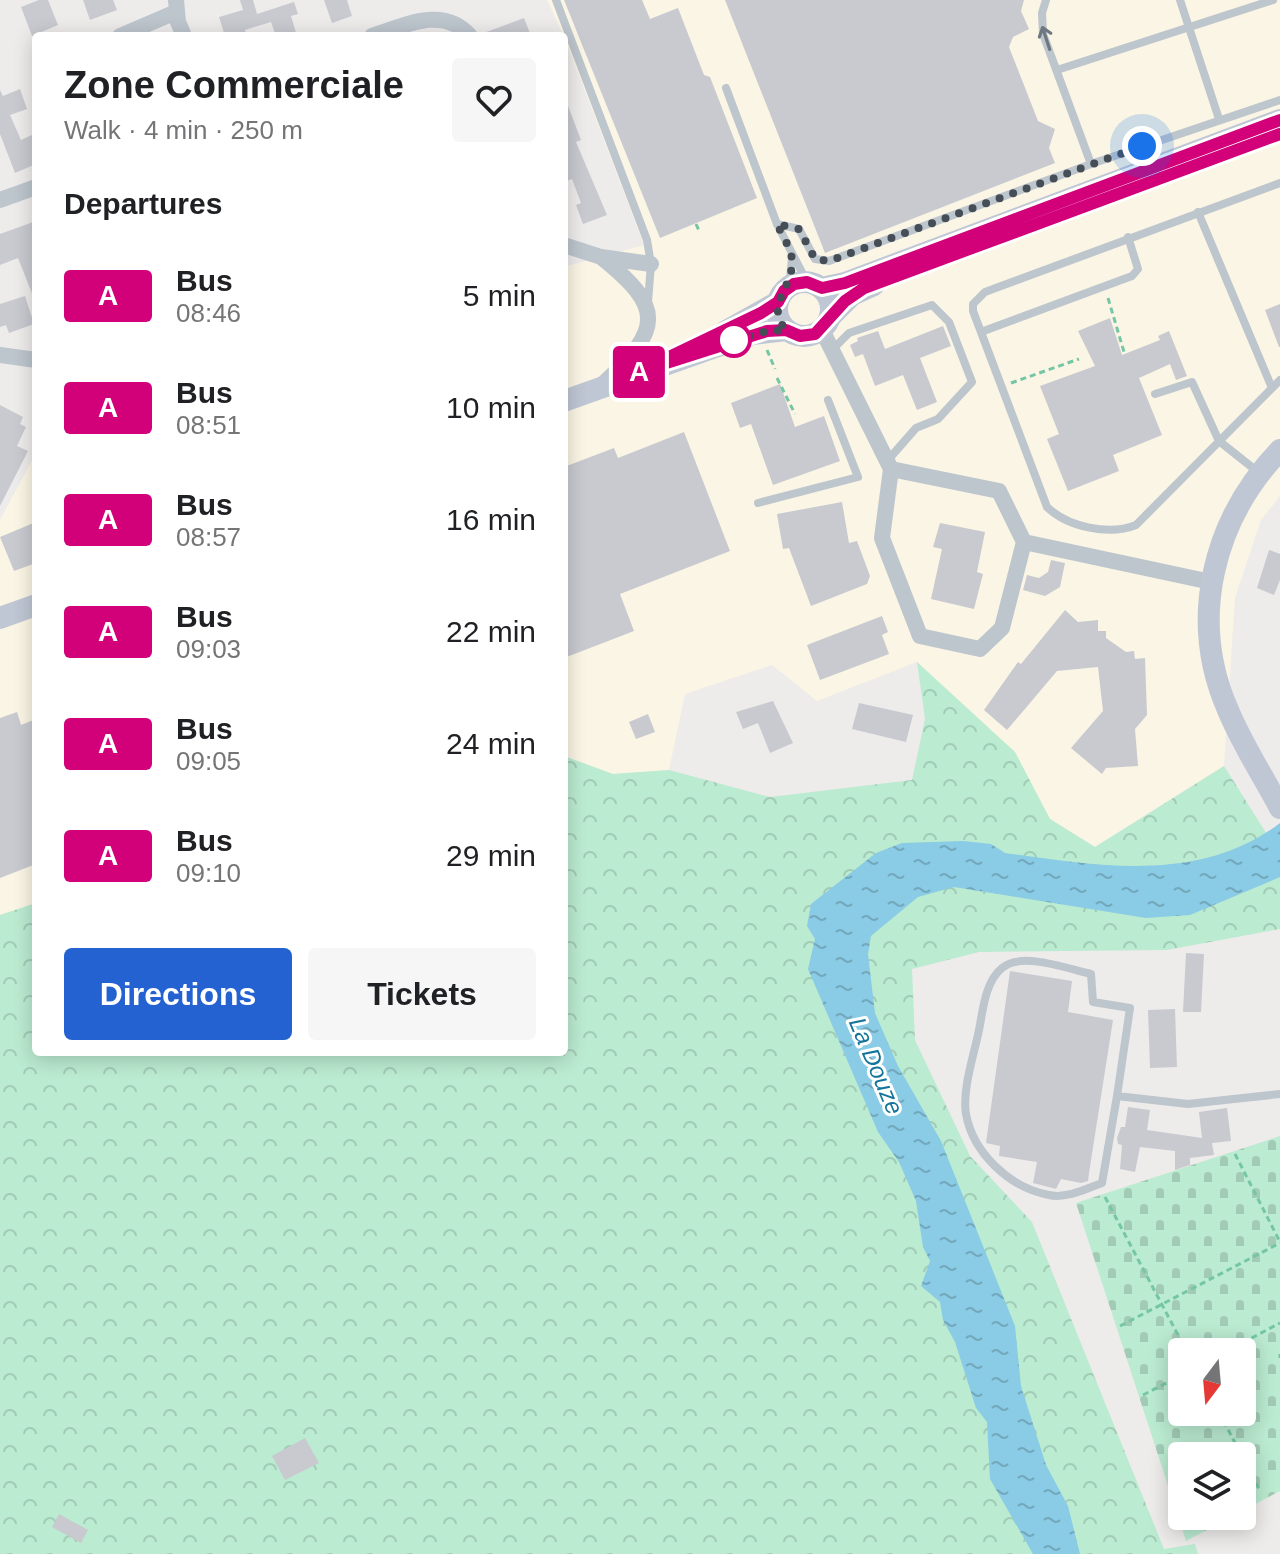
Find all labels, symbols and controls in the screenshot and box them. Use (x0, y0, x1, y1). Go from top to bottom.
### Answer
one-way arrow (1037, 26, 1052, 51)
button: heart (452, 58, 536, 142)
text: Zone Commerciale (64, 64, 404, 106)
text: Walk · 4 min · 250 m (64, 115, 303, 145)
your location (1122, 126, 1162, 166)
text: Departures (64, 187, 222, 220)
text: Bus (176, 264, 233, 297)
text: 5 min (463, 279, 536, 312)
text: A (98, 280, 118, 311)
text: 08:46 (176, 298, 241, 328)
unlabelled marker (717, 323, 751, 357)
line badge: A (613, 346, 665, 398)
text: A (629, 356, 649, 387)
text: Bus (176, 376, 233, 409)
text: 10 min (446, 391, 536, 424)
text: A (98, 392, 118, 423)
text: 08:51 (176, 410, 241, 440)
text: Bus (176, 488, 233, 521)
text: 16 min (446, 503, 536, 536)
text: A (98, 504, 118, 535)
text: 08:57 (176, 522, 241, 552)
text: Bus (176, 600, 233, 633)
text: 22 min (446, 615, 536, 648)
text: A (98, 616, 118, 647)
text: 09:03 (176, 634, 241, 664)
text: Bus (176, 712, 233, 745)
text: 24 min (446, 727, 536, 760)
text: A (98, 728, 118, 759)
text: 09:05 (176, 746, 241, 776)
text: Bus (176, 824, 233, 857)
text: 29 min (446, 839, 536, 872)
text: A (98, 840, 118, 871)
text: 09:10 (176, 858, 241, 888)
button: Directions (64, 948, 292, 1040)
button: Tickets (308, 948, 536, 1040)
water label: La Douze (844, 1013, 909, 1118)
north arrow (1168, 1338, 1256, 1426)
map controls (1168, 1338, 1256, 1530)
button: layers (1168, 1442, 1256, 1530)

